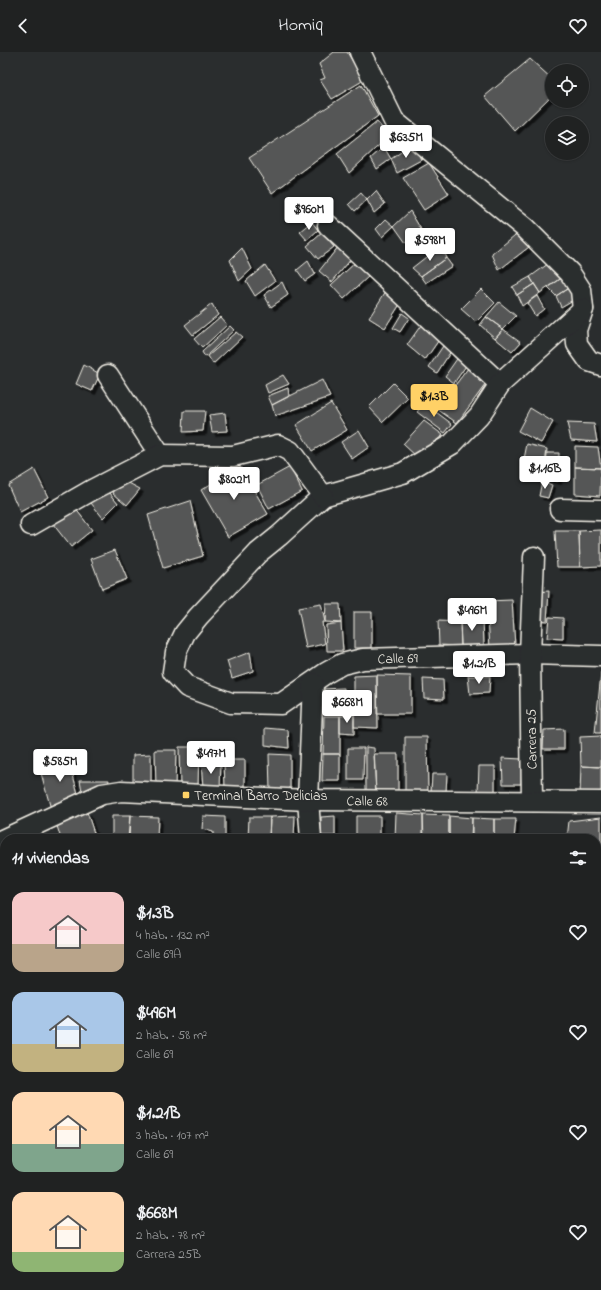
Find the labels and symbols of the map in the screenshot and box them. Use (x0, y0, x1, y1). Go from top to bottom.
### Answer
pin: $635M (378, 125, 434, 159)
pin: $960M (281, 197, 337, 231)
pin: $598M (402, 228, 458, 262)
pin: $1.3B (406, 384, 462, 418)
pin: $1.16B (512, 456, 578, 490)
pin: $802M (206, 467, 262, 501)
pin: $496M (444, 598, 500, 632)
street label: Calle 69 (377, 648, 419, 671)
pin: $1.21B (446, 651, 512, 685)
pin: $668M (319, 690, 375, 724)
street label: Carrera 25 (521, 709, 544, 769)
pin: $497M (183, 741, 239, 775)
pin: $585M (32, 749, 88, 783)
place label: Terminal Barro Delicias (194, 786, 328, 807)
marker: Terminal Barro Delicias (181, 790, 191, 800)
street label: Calle 68 (347, 791, 388, 813)

